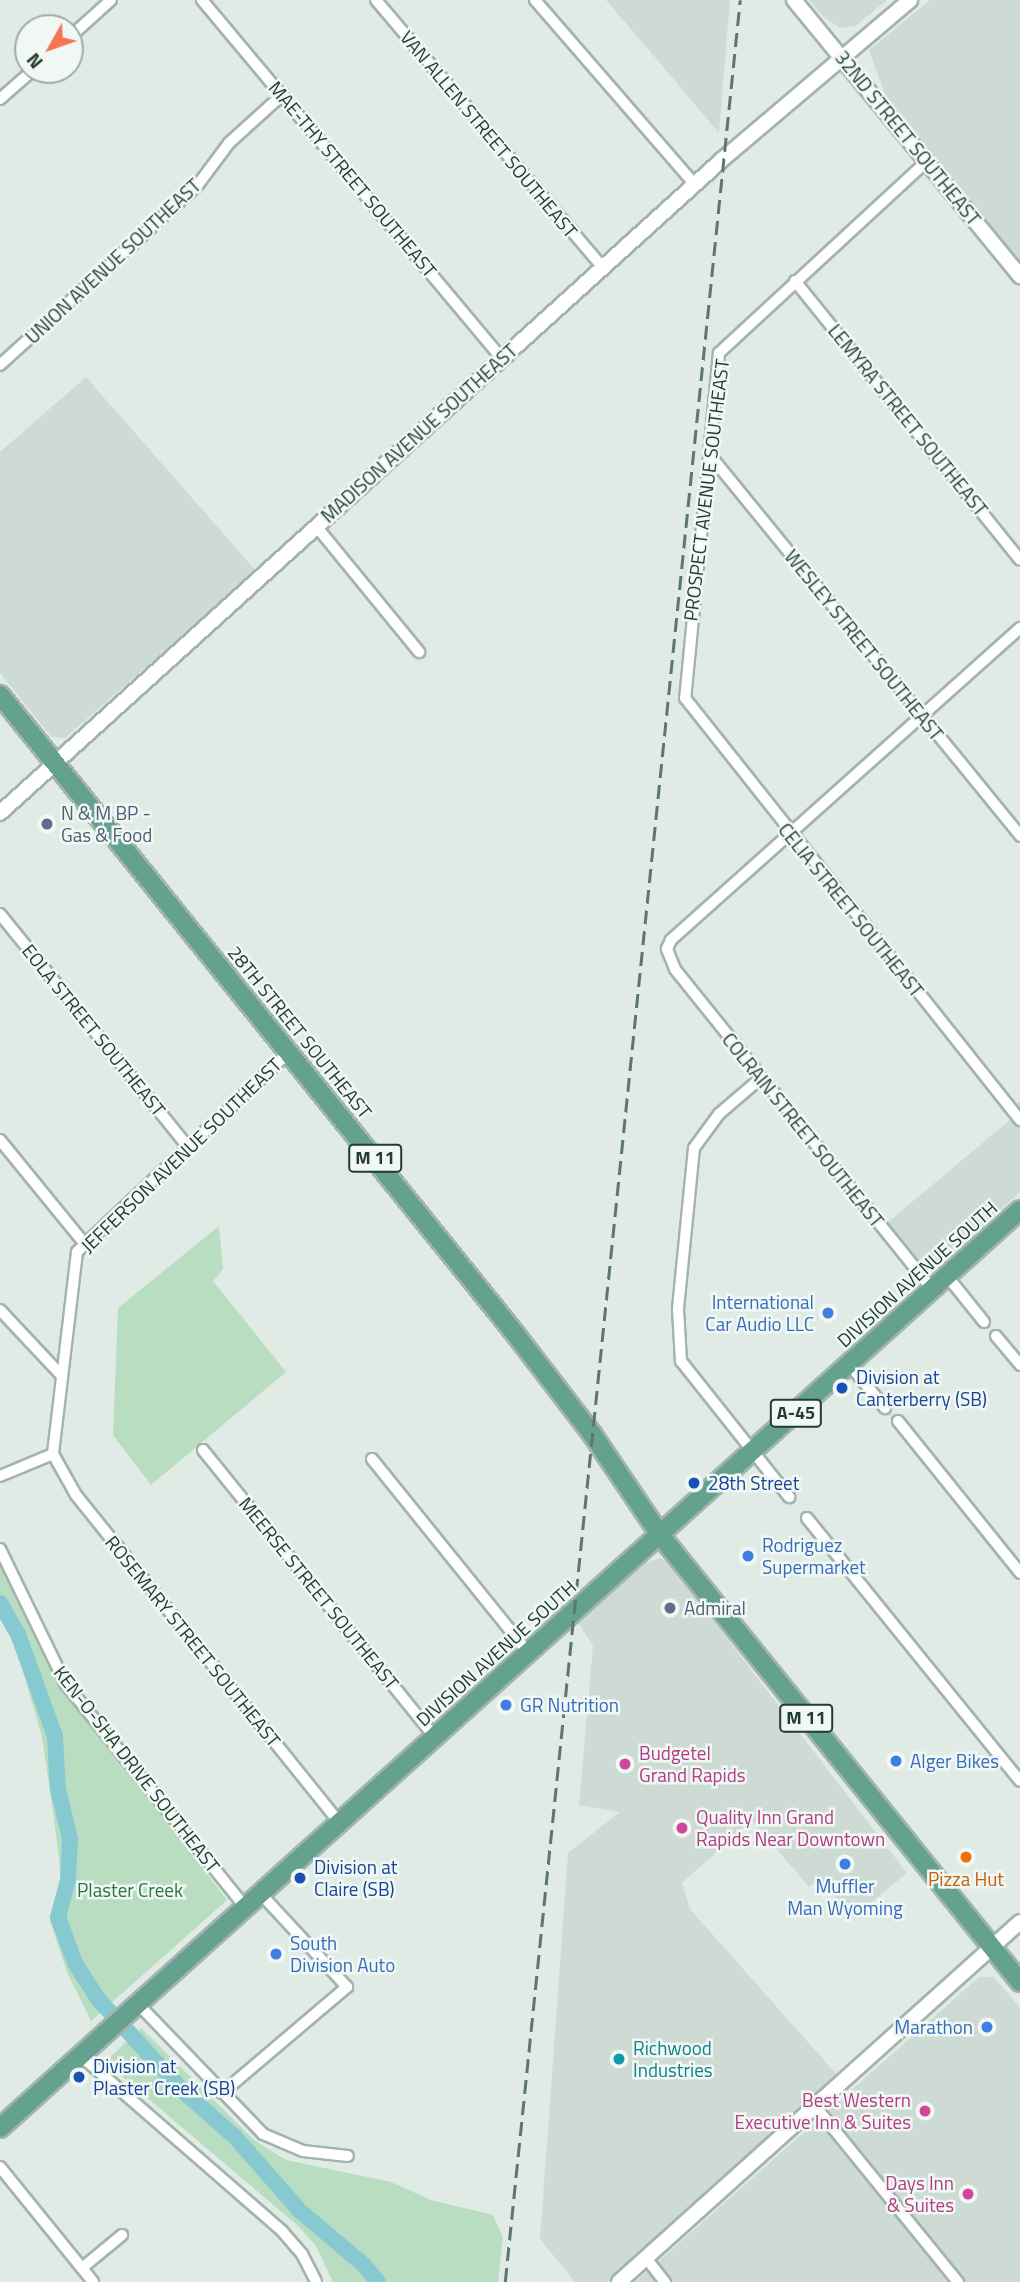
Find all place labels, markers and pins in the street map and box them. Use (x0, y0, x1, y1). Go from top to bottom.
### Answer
place label: N & M BP - Gas & Food (61, 802, 152, 846)
marker: N & M BP - Gas & Food (39, 816, 55, 832)
place label: International Car Audio LLC (705, 1291, 814, 1335)
marker: International Car Audio LLC (820, 1305, 836, 1321)
place label: Division at Canterberry (SB) (856, 1366, 987, 1410)
marker: Division at Canterberry (SB) (834, 1380, 850, 1396)
place label: 28th Street (708, 1472, 799, 1494)
marker: 28th Street (686, 1475, 702, 1491)
place label: Rodriguez Supermarket (762, 1534, 866, 1578)
marker: Rodriguez Supermarket (740, 1548, 756, 1564)
place label: Admiral (684, 1597, 746, 1619)
marker: Admiral (662, 1600, 678, 1616)
place label: GR Nutrition (520, 1694, 619, 1716)
marker: GR Nutrition (498, 1697, 514, 1713)
place label: Budgetel Grand Rapids (639, 1742, 746, 1786)
place label: Alger Bikes (910, 1750, 999, 1772)
marker: Alger Bikes (888, 1753, 904, 1769)
marker: Budgetel Grand Rapids (617, 1756, 633, 1772)
place label: Quality Inn Grand Rapids Near Downtown (696, 1806, 885, 1850)
marker: Quality Inn Grand Rapids Near Downtown (674, 1820, 690, 1836)
marker: Pizza Hut (958, 1849, 974, 1865)
place label: Division at Claire (SB) (314, 1856, 397, 1900)
marker: Muffler Man Wyoming (837, 1856, 853, 1872)
place label: Pizza Hut (928, 1868, 1004, 1890)
marker: Division at Claire (SB) (292, 1870, 308, 1886)
place label: Muffler Man Wyoming (787, 1875, 903, 1919)
place label: South Division Auto (290, 1932, 395, 1976)
marker: South Division Auto (268, 1946, 284, 1962)
place label: Marathon (894, 2016, 973, 2038)
marker: Marathon (979, 2019, 995, 2035)
place label: Richwood Industries (633, 2037, 713, 2081)
marker: Richwood Industries (611, 2051, 627, 2067)
place label: Division at Plaster Creek (SB) (93, 2055, 235, 2099)
marker: Division at Plaster Creek (SB) (71, 2069, 87, 2085)
place label: Best Western Executive Inn & Suites (734, 2089, 911, 2133)
marker: Best Western Executive Inn & Suites (917, 2103, 933, 2119)
place label: Days Inn & Suites (885, 2172, 954, 2216)
marker: Days Inn & Suites (960, 2186, 976, 2202)

